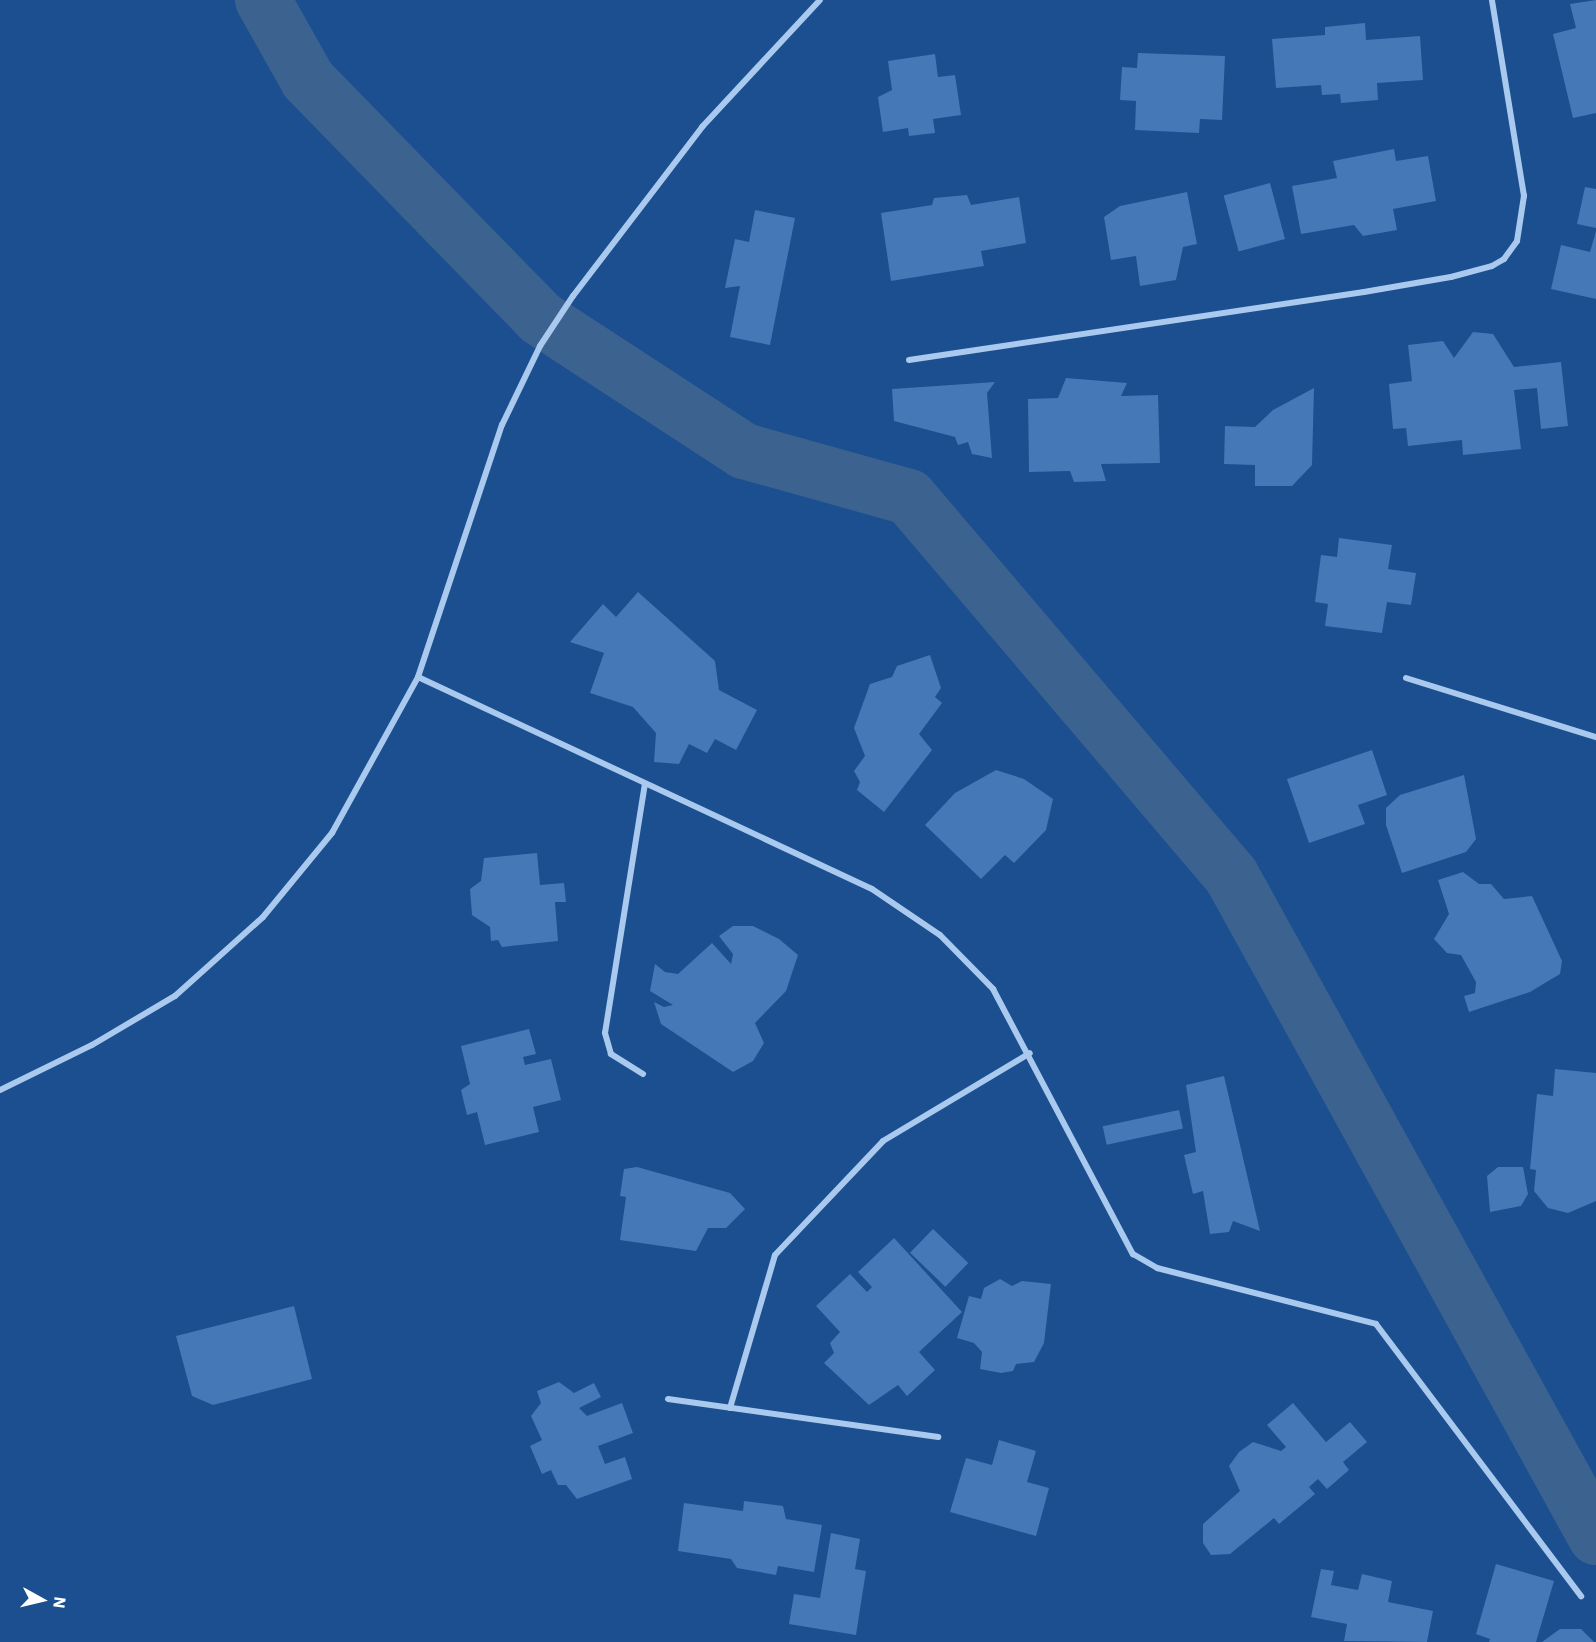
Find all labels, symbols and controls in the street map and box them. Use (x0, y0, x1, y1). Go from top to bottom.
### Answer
north arrow (12, 1570, 72, 1630)
text: N (49, 1595, 71, 1610)

